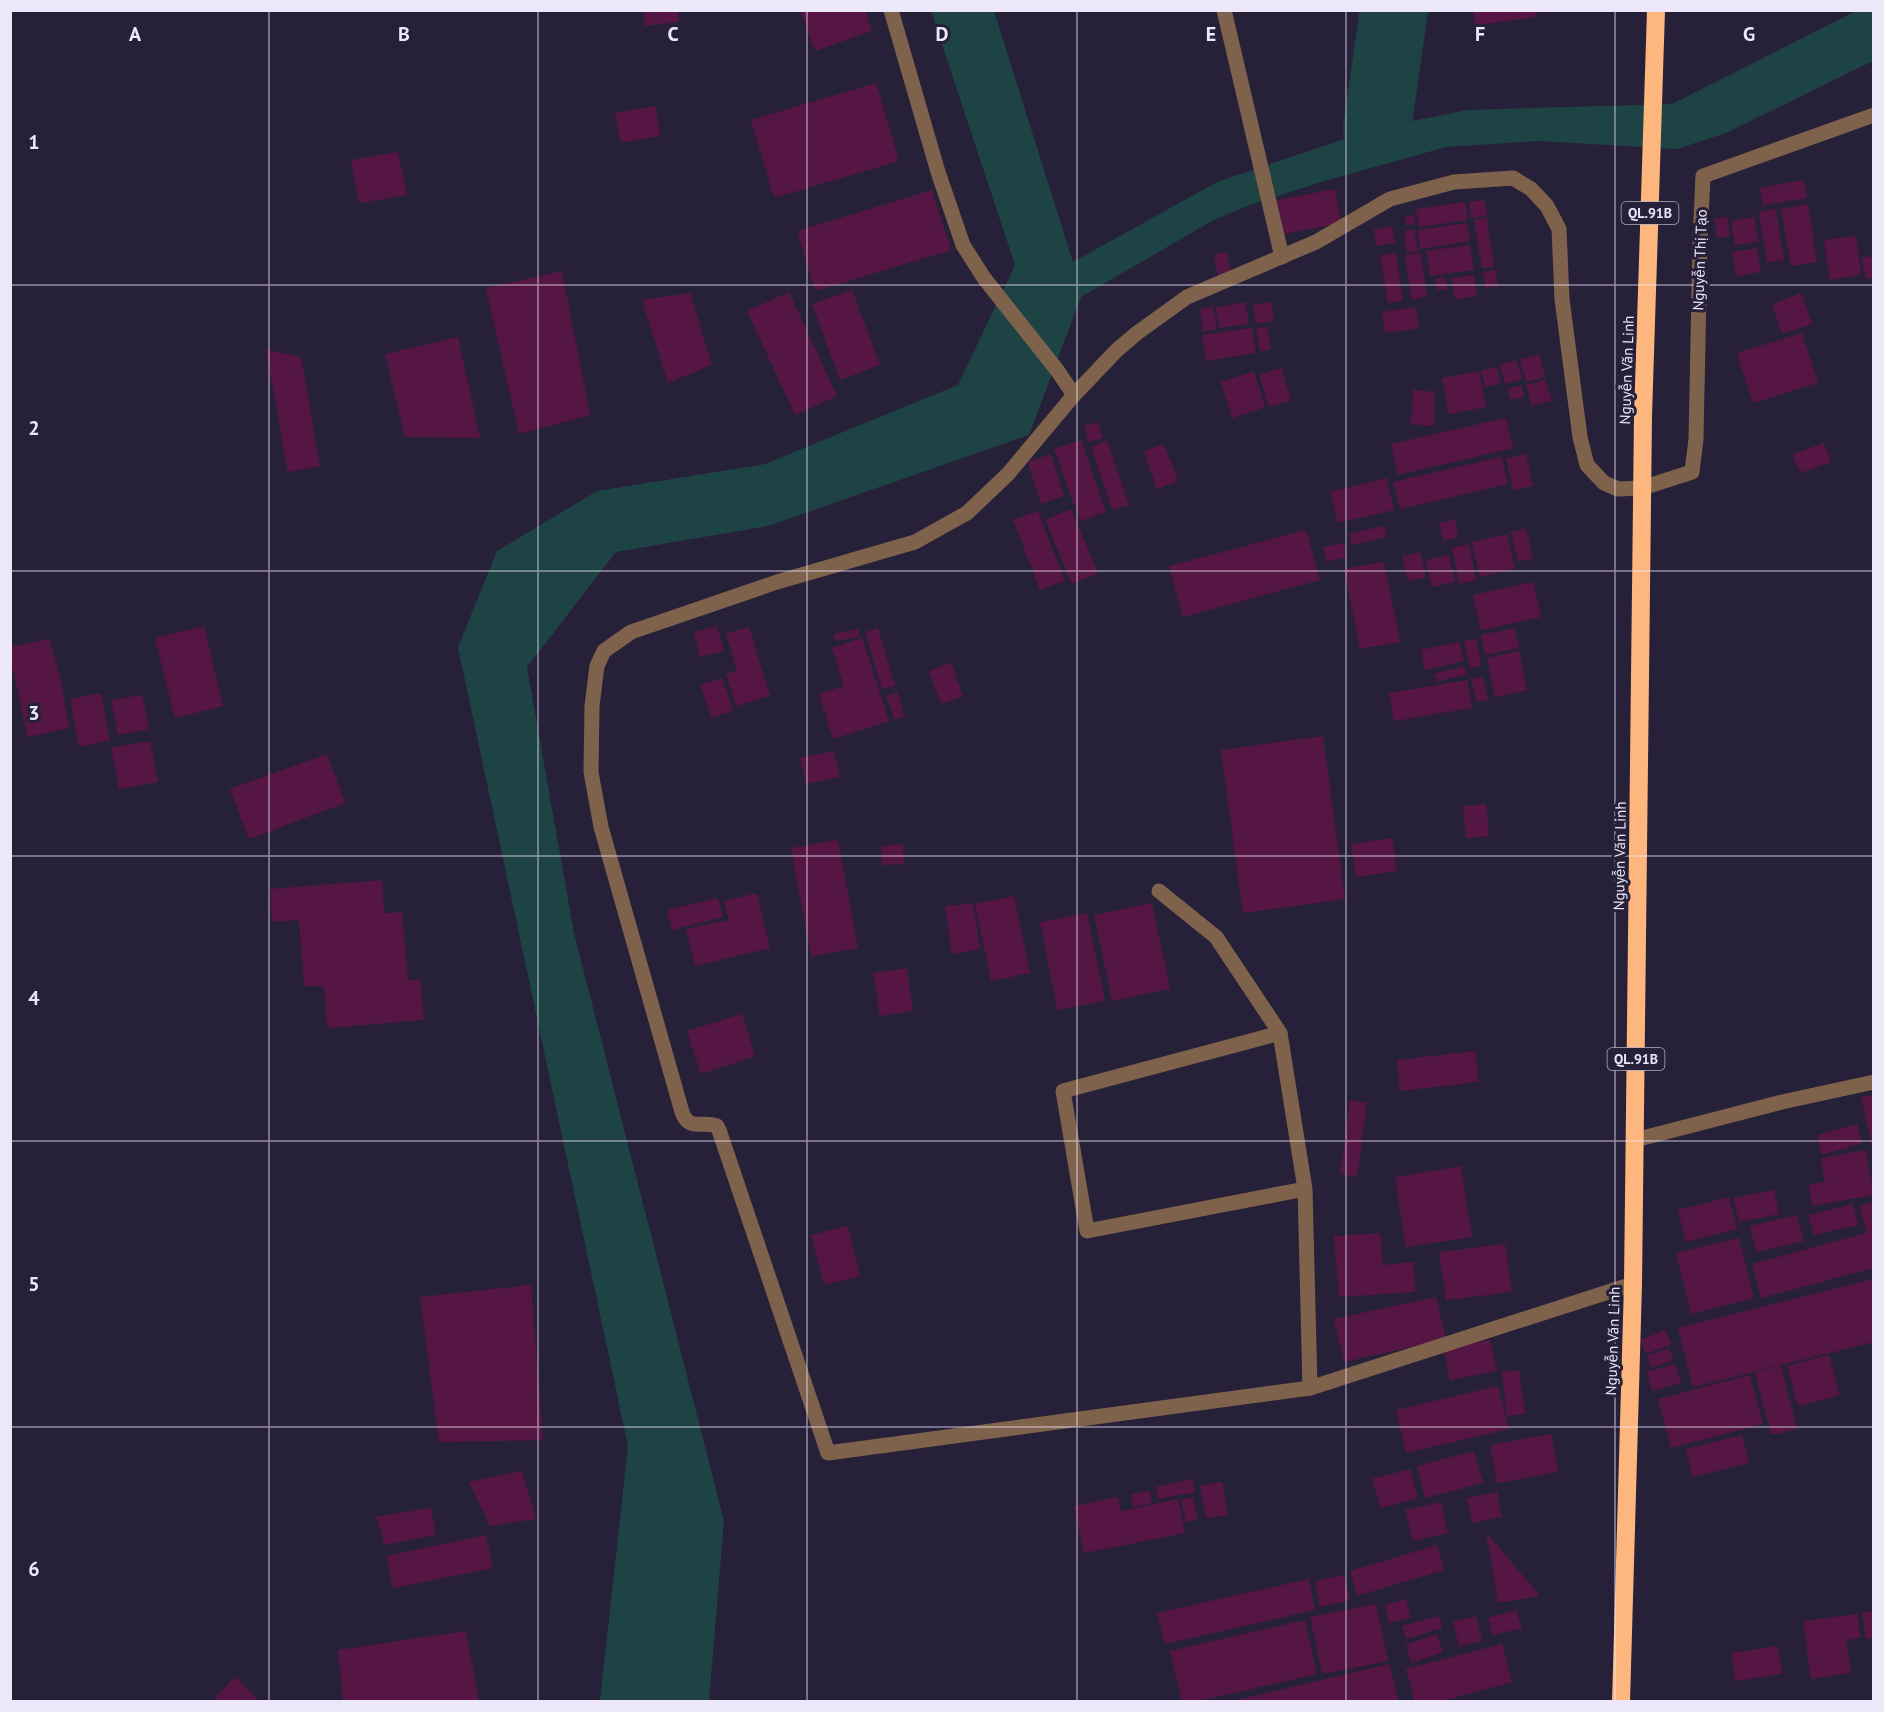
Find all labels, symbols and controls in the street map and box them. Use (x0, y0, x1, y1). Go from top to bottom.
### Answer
text: A (129, 21, 142, 47)
text: B (398, 21, 410, 47)
text: C (667, 21, 679, 47)
text: D (936, 21, 949, 47)
text: E (1206, 21, 1216, 47)
text: F (1475, 21, 1485, 47)
text: G (1743, 21, 1755, 47)
text: 1 (28, 129, 40, 155)
road number: QL.91B (1622, 202, 1678, 224)
street label: Nguyễn Thị Tạo (1688, 209, 1711, 311)
street label: Nguyễn Văn Linh (1615, 315, 1638, 425)
text: 2 (28, 415, 40, 441)
text: 3 (28, 700, 40, 726)
street label: Nguyễn Văn Linh (1609, 801, 1630, 911)
text: 4 (28, 985, 40, 1011)
road number: QL.91B (1608, 1048, 1664, 1070)
text: 5 (28, 1271, 40, 1297)
street label: Nguyễn Văn Linh (1601, 1286, 1624, 1396)
text: 6 (28, 1556, 40, 1582)

